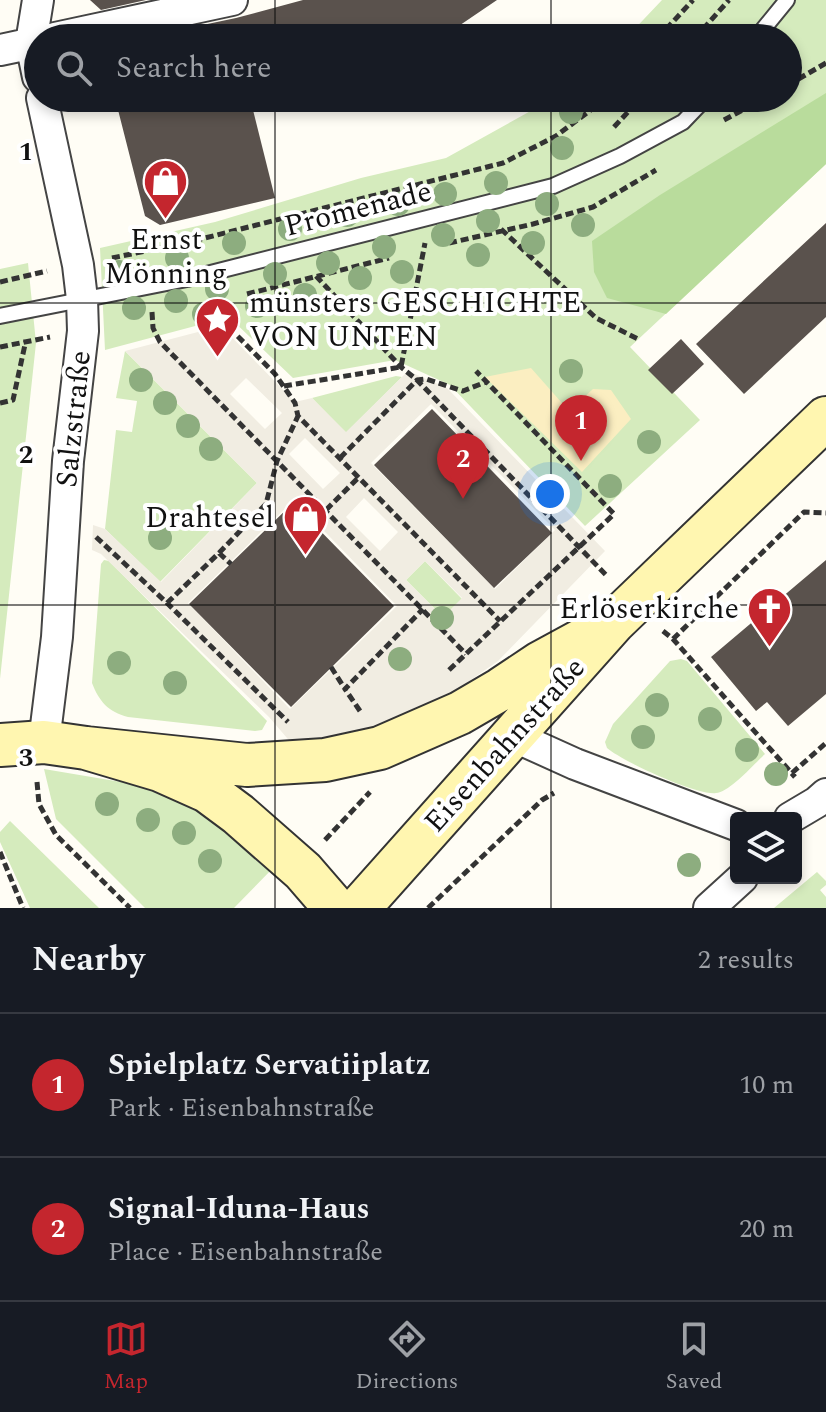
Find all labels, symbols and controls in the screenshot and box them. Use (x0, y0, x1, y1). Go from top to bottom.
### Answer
search box (24, 24, 802, 112)
text: Search here (116, 45, 272, 91)
icon: search (52, 46, 96, 90)
text: 1 (19, 132, 33, 172)
shop icon: Ernst Mönning (142, 158, 190, 221)
street label: Promenade (279, 168, 437, 250)
place label: Ernst Mönning (105, 217, 227, 297)
place label: münsters GESCHICHTE VON UNTEN (249, 280, 581, 360)
place icon: münsters GESCHICHTE VON UNTEN (194, 296, 242, 359)
street label: Salzstraße (44, 348, 104, 490)
pin: 1 (555, 395, 607, 461)
pin: 2 (437, 433, 489, 499)
text: 2 (19, 435, 33, 475)
your location (530, 474, 570, 514)
shop icon: Drahtesel (281, 494, 329, 557)
place label: Drahtesel (145, 495, 274, 541)
church icon: Erlöserkirche (746, 585, 794, 648)
place label: Erlöserkirche (559, 586, 739, 632)
street label: Eisenbahnstraße (413, 647, 597, 843)
text: 3 (19, 738, 33, 778)
map controls (730, 812, 802, 884)
button: layers (730, 812, 802, 884)
text: Nearby (32, 934, 145, 986)
text: 2 results (698, 940, 794, 980)
text: Spielplatz Servatiiplatz (108, 1042, 431, 1088)
text: 1 (51, 1065, 65, 1105)
text: 10 m (739, 1065, 794, 1105)
text: Park · Eisenbahnstraße (108, 1088, 374, 1128)
text: Signal-Iduna-Haus (108, 1186, 370, 1232)
text: 2 (51, 1209, 65, 1249)
text: 20 m (739, 1209, 794, 1249)
text: Place · Eisenbahnstraße (108, 1232, 383, 1272)
tab: Map (104, 1317, 148, 1398)
tab: Directions (356, 1317, 458, 1398)
tab: Saved (666, 1317, 722, 1398)

